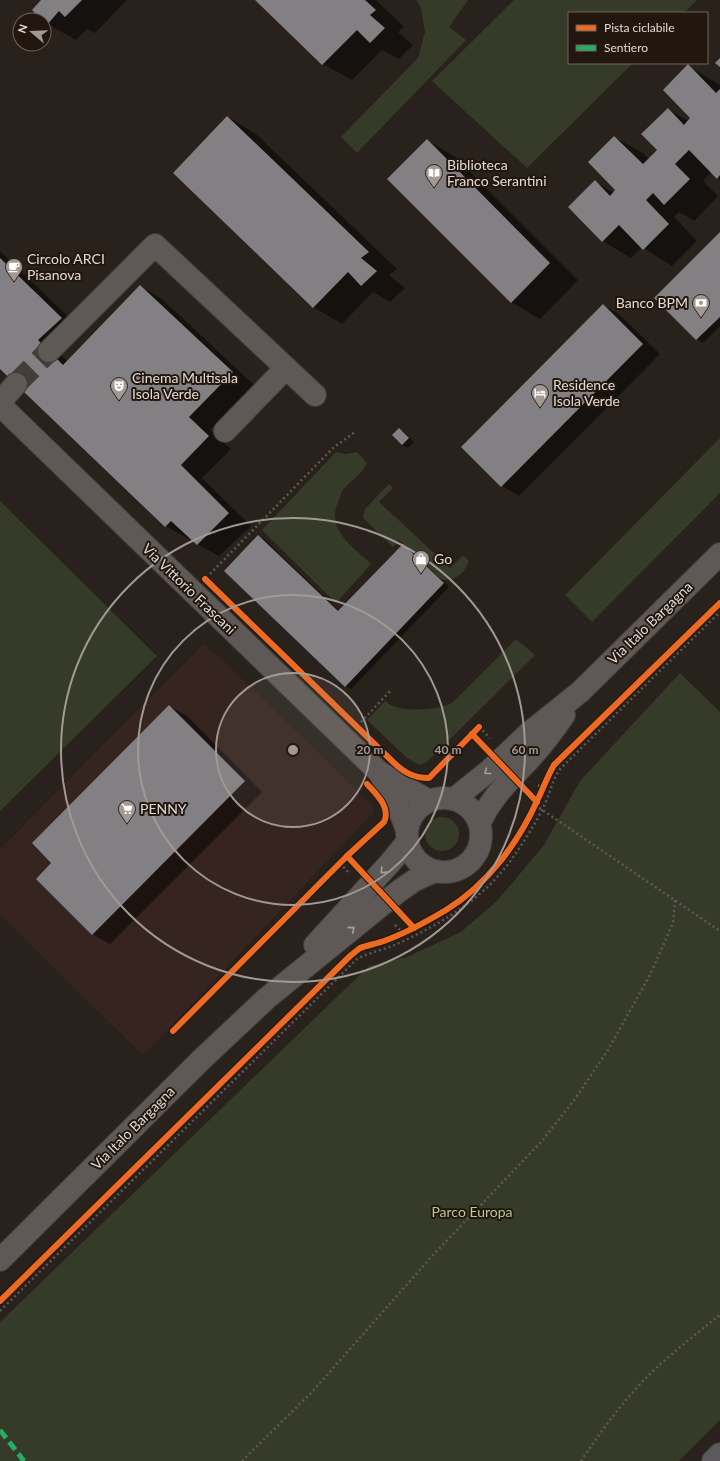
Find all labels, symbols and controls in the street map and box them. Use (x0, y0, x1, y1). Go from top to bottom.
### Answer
north arrow (12, 12, 52, 52)
legend (568, 12, 708, 64)
text: Pista ciclabile (604, 20, 675, 35)
text: N (15, 22, 30, 35)
text: Sentiero (604, 40, 648, 55)
place label: Biblioteca Franco Serantini (447, 156, 547, 189)
library icon: Biblioteca Franco Serantini (424, 163, 444, 188)
place label: Circolo ARCI Pisanova (27, 250, 105, 283)
cafe icon: Circolo ARCI Pisanova (4, 257, 24, 282)
bank icon: Banco BPM (691, 293, 711, 318)
place label: Banco BPM (616, 294, 688, 311)
place label: Cinema Multisala Isola Verde (132, 369, 238, 402)
theatre icon: Cinema Multisala Isola Verde (109, 376, 129, 401)
place label: Residence Isola Verde (553, 376, 620, 409)
hotel icon: Residence Isola Verde (530, 383, 550, 408)
street label: Via Vittorio Frascani (139, 540, 240, 638)
shop icon: Go (411, 549, 431, 574)
place label: Go (434, 550, 452, 567)
street label: Via Italo Bargagna (604, 578, 696, 667)
text: 20 m (357, 742, 383, 757)
text: 40 m (435, 742, 461, 757)
text: 60 m (512, 742, 538, 757)
centre of rings (286, 743, 300, 757)
one-way arrow (484, 768, 491, 775)
supermarket icon: PENNY (117, 799, 137, 824)
place label: PENNY (140, 800, 187, 817)
one-way arrow (381, 867, 388, 874)
one-way arrow (347, 926, 354, 933)
street label: Via Italo Bargagna (87, 1082, 178, 1173)
park label: Parco Europa (431, 1203, 513, 1220)

